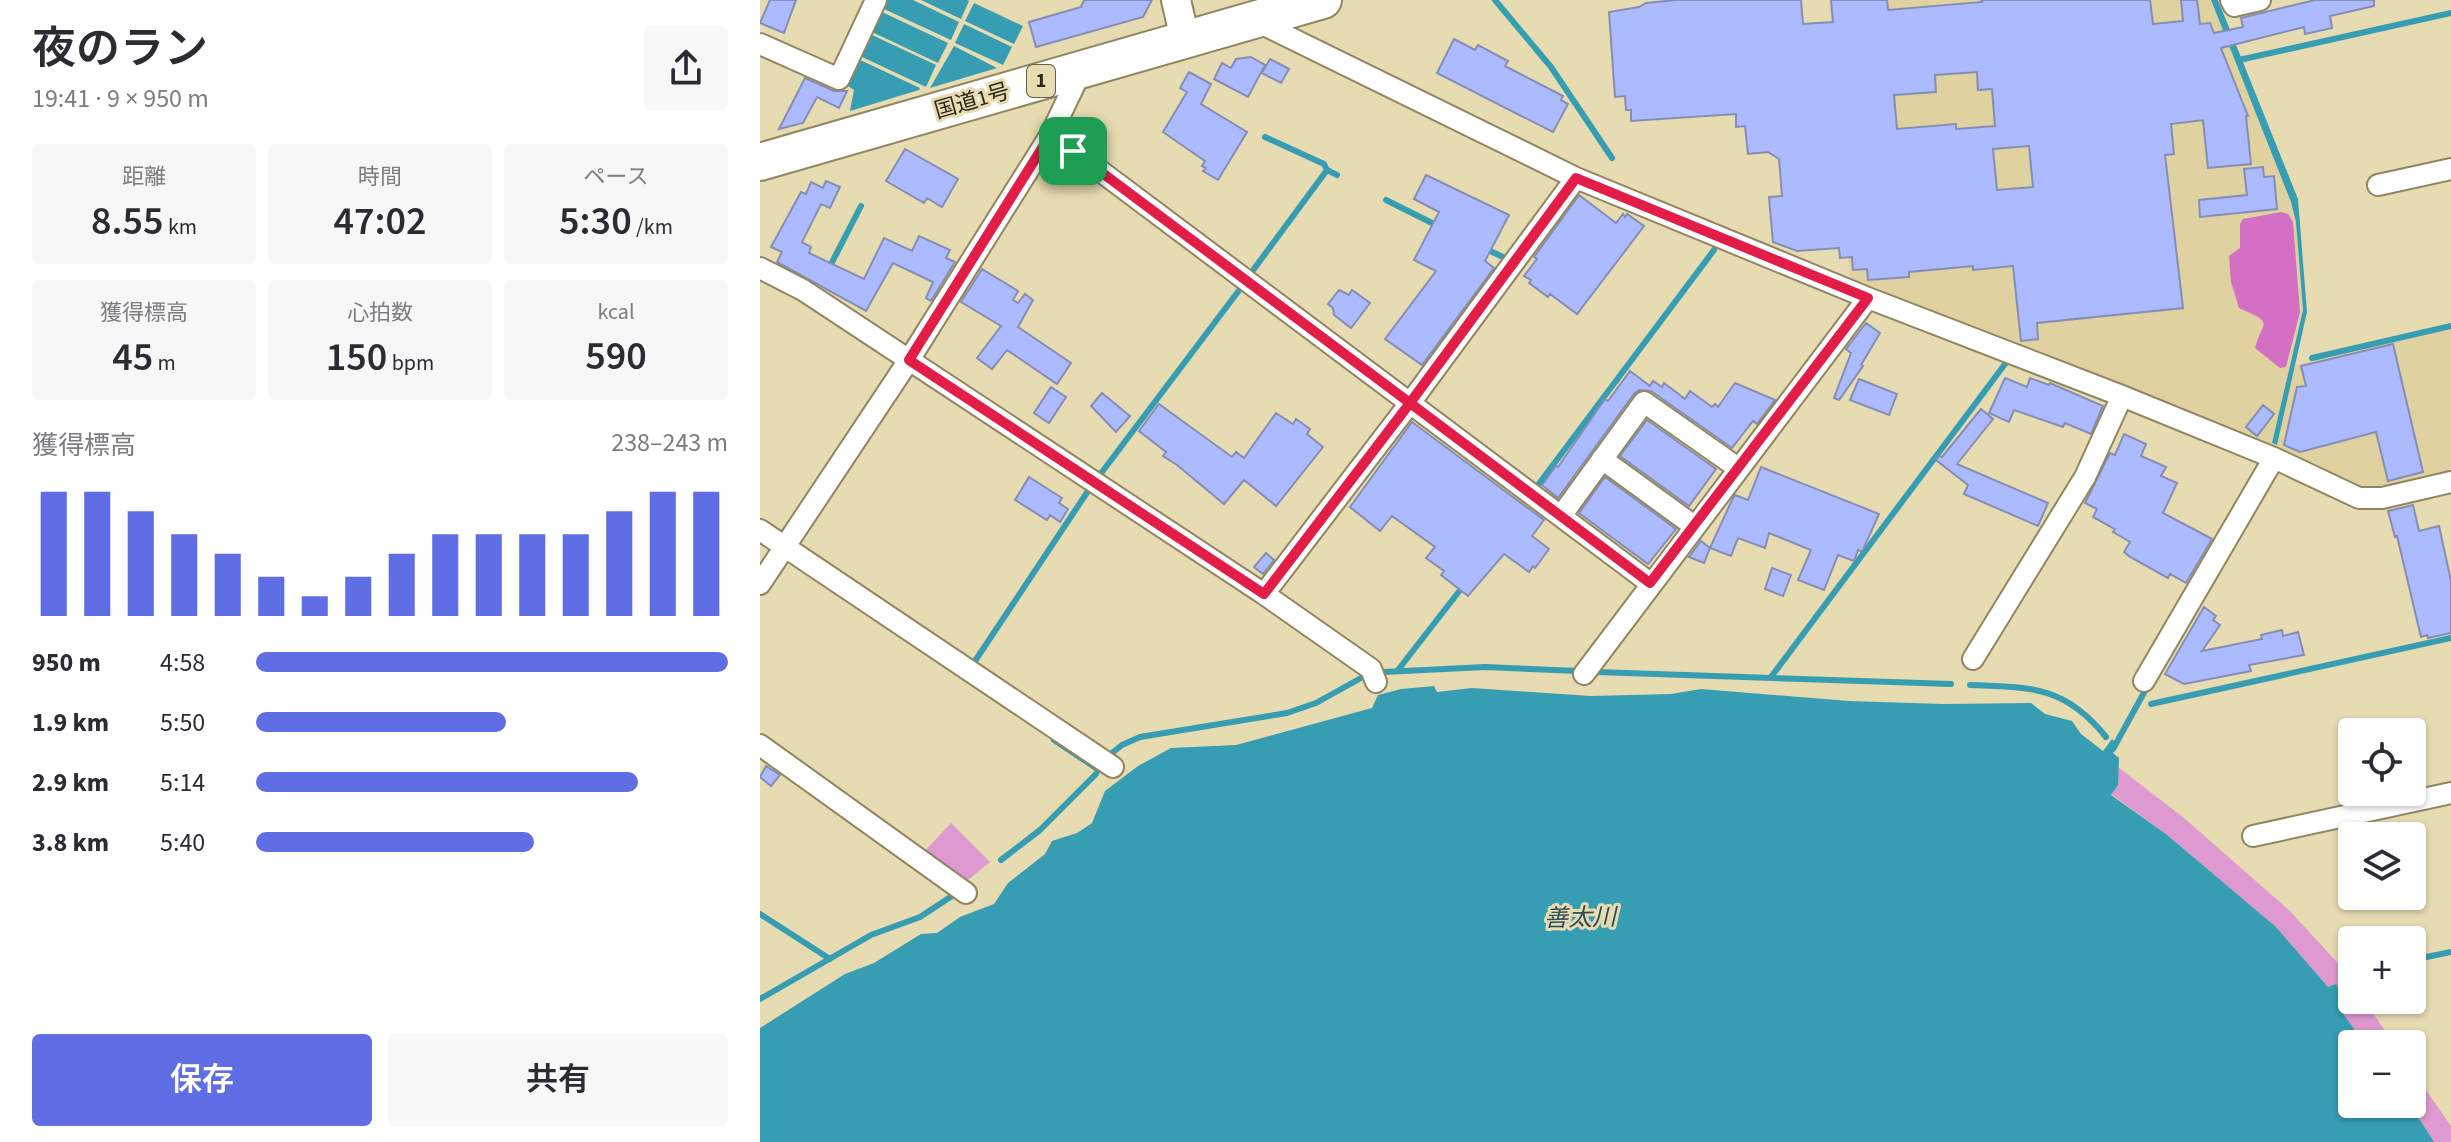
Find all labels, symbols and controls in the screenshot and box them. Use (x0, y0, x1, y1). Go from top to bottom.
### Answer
text: 夜のラン (32, 18, 208, 81)
button: share (644, 26, 728, 110)
road number: 1 (1027, 65, 1055, 97)
street label: 国道1号 (931, 75, 1013, 127)
text: 19:41 · 9 × 950 m (32, 80, 209, 117)
pin (1039, 117, 1107, 185)
icon: arrive (1051, 129, 1095, 173)
text: 距離 (122, 161, 166, 193)
text: 時間 (358, 161, 402, 193)
text: ペース (584, 161, 648, 193)
text: 8.55 (91, 193, 164, 250)
text: 47:02 (333, 193, 427, 250)
text: 5:30 (559, 193, 632, 250)
text: km (164, 211, 197, 243)
text: /km (632, 211, 673, 243)
text: kcal (597, 296, 635, 328)
text: 獲得標高 (100, 297, 188, 329)
text: 心拍数 (347, 297, 413, 329)
text: 590 (585, 328, 647, 385)
text: 45 (112, 329, 153, 386)
text: 150 (326, 329, 387, 386)
text: m (153, 347, 176, 379)
text: bpm (387, 347, 434, 379)
text: 238–243 m (611, 424, 728, 461)
text: 獲得標高 (32, 427, 136, 464)
text: 950 m (32, 644, 101, 681)
text: 4:58 (160, 644, 205, 681)
text: 1.9 km (32, 704, 109, 741)
text: 5:50 (160, 704, 205, 741)
map controls (2338, 718, 2426, 1118)
button: locate (2338, 718, 2426, 806)
text: 2.9 km (32, 764, 109, 801)
text: 5:14 (160, 764, 205, 801)
button: layers (2338, 822, 2426, 910)
text: 3.8 km (32, 824, 109, 861)
text: 5:40 (160, 824, 205, 861)
water label: 善太川 (1544, 900, 1619, 936)
button: + (2338, 926, 2426, 1014)
button: − (2338, 1030, 2426, 1118)
button: 保存 (32, 1034, 372, 1126)
button: 共有 (388, 1034, 728, 1126)

